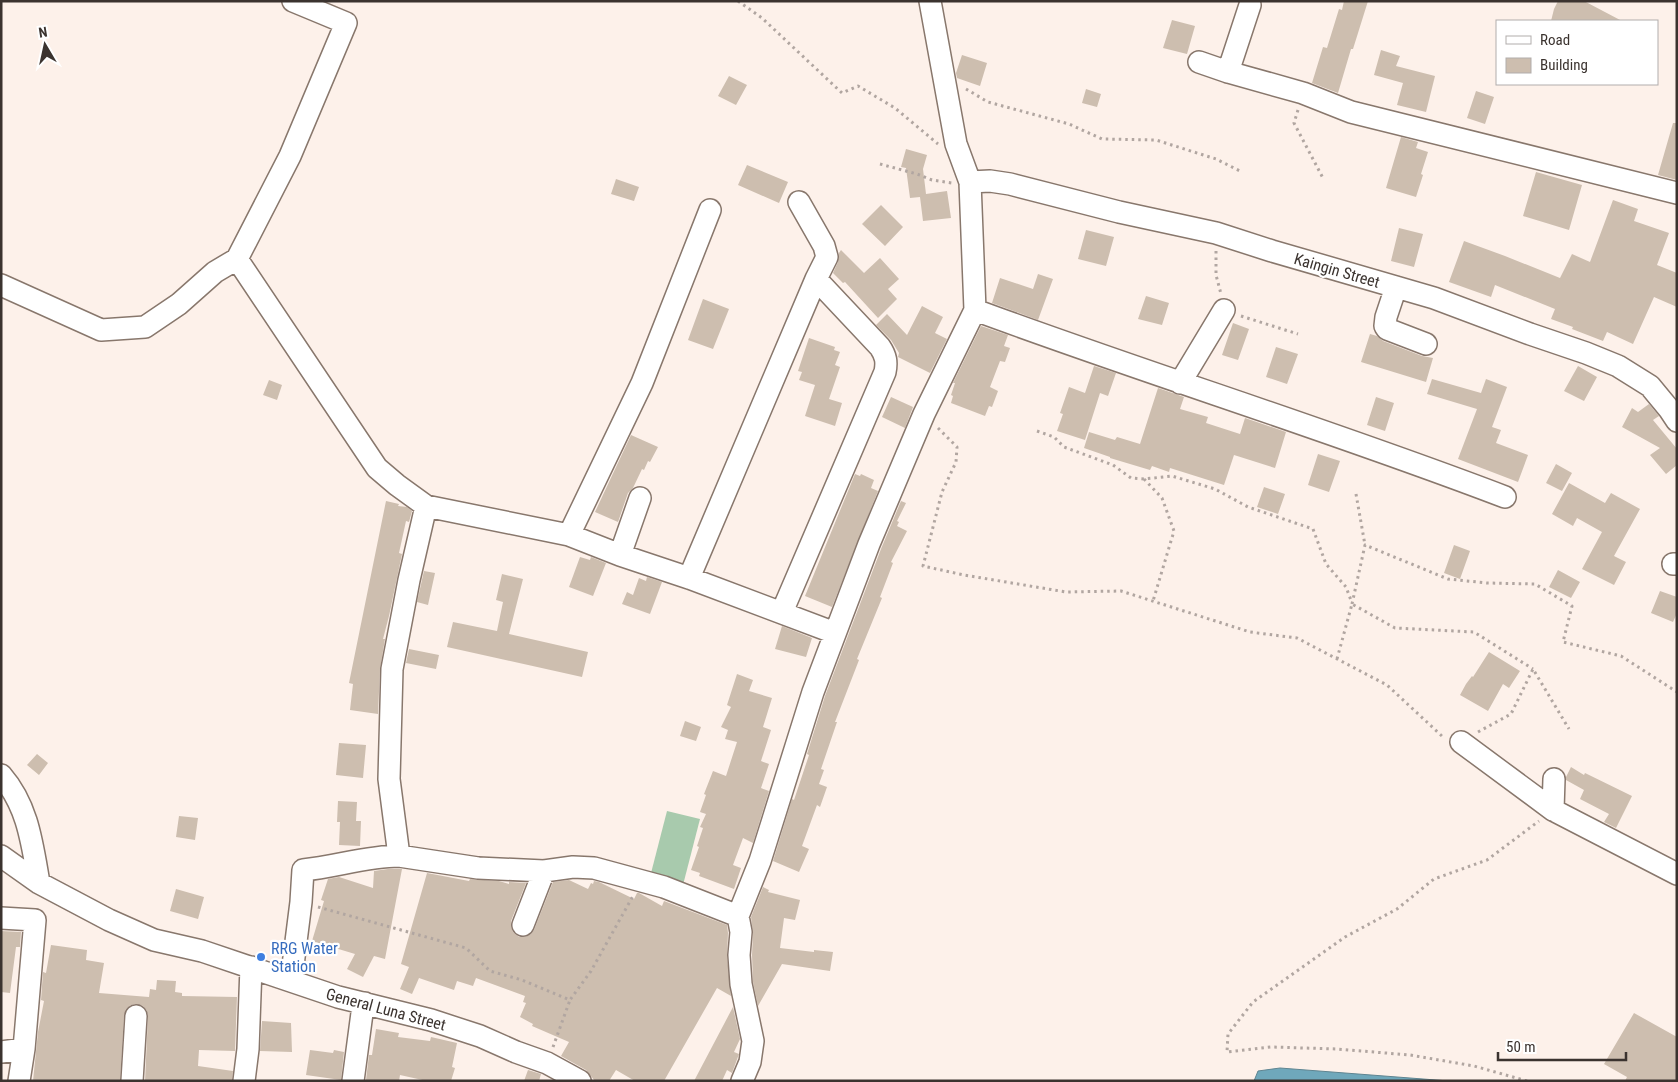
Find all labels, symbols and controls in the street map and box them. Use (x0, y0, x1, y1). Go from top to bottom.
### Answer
north arrow (20, 20, 70, 70)
legend (1496, 20, 1658, 85)
text: N (37, 24, 48, 41)
text: Road (1540, 31, 1570, 49)
text: Building (1540, 56, 1588, 74)
street label: Kaingin Street (1292, 249, 1382, 292)
place label: RRG Water Station (271, 939, 338, 976)
marker: RRG Water Station (255, 951, 267, 963)
street label: General Luna Street (324, 984, 448, 1035)
scale bar (1498, 1030, 1626, 1062)
text: 50 m (1506, 1038, 1536, 1056)

